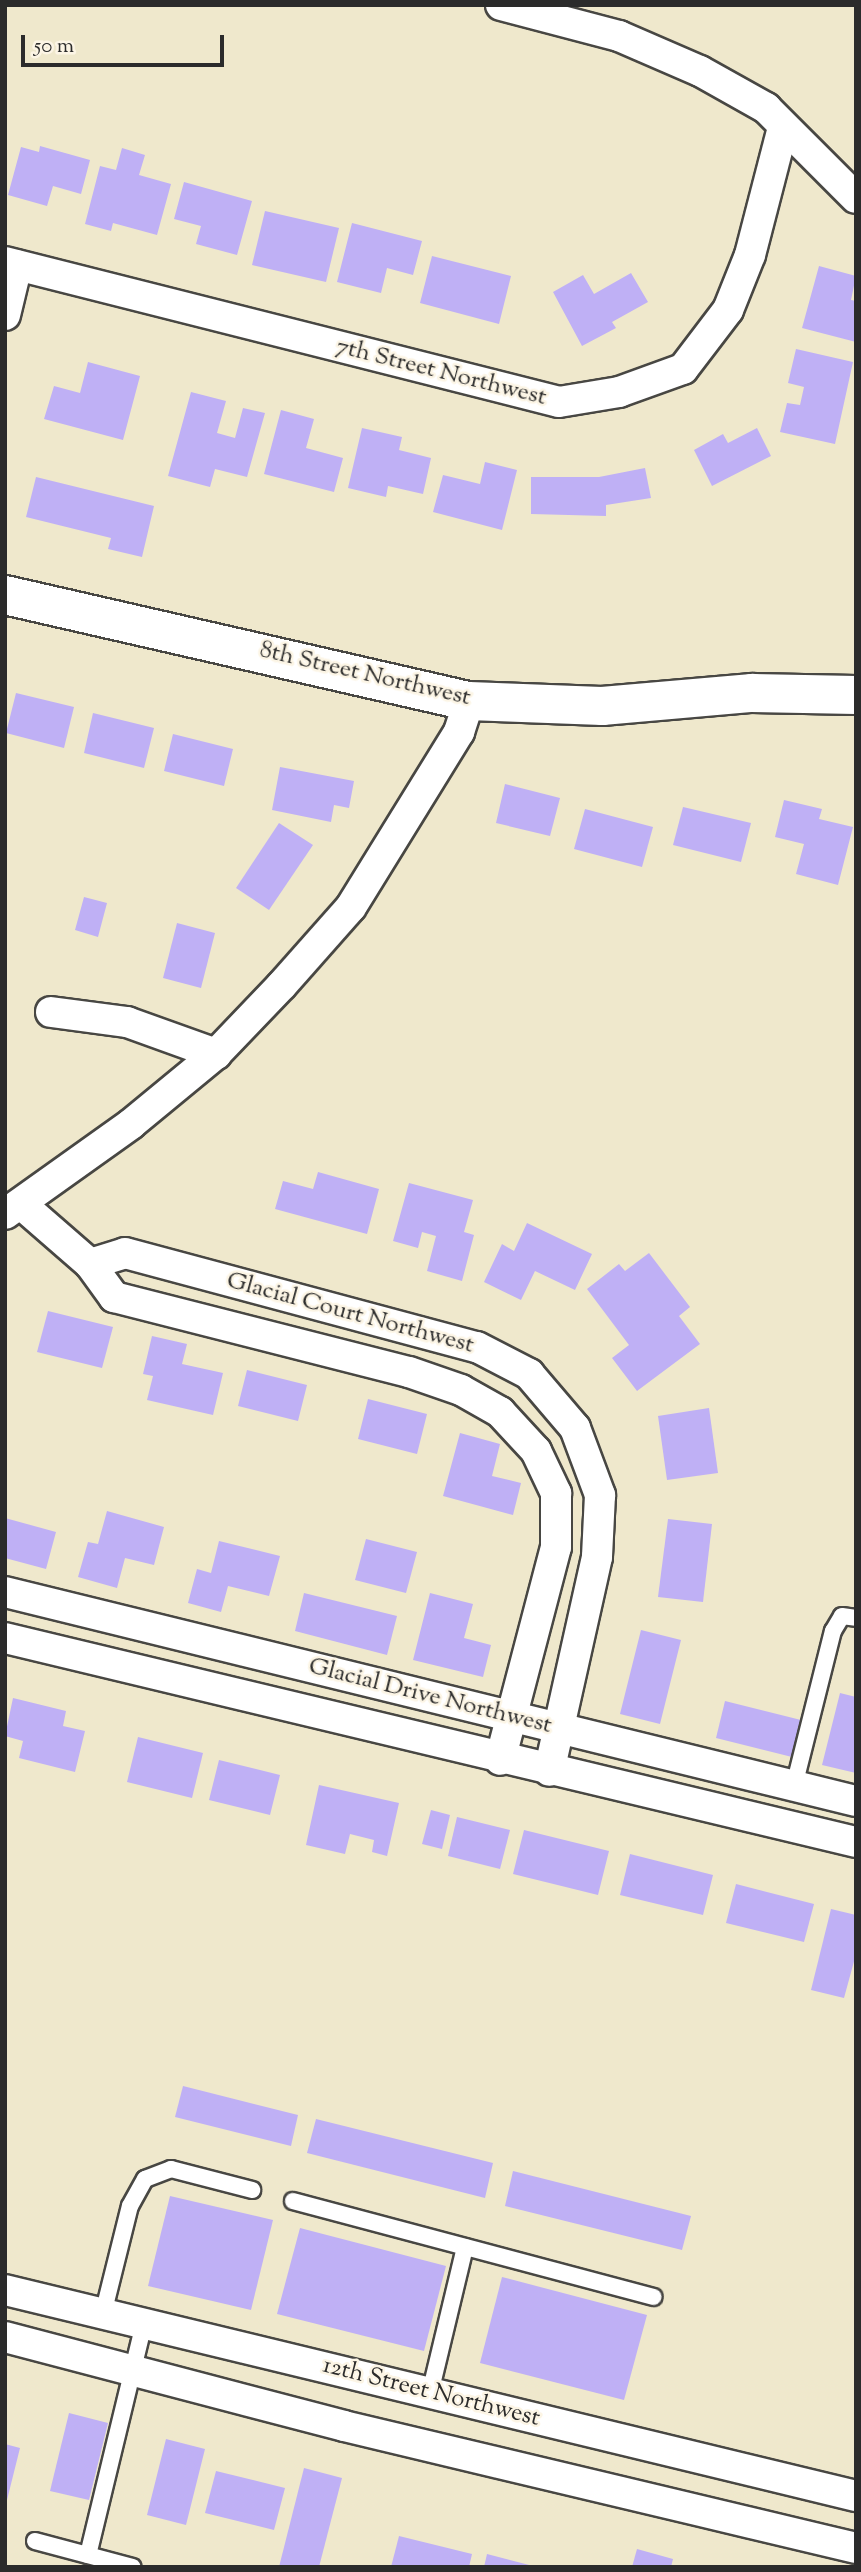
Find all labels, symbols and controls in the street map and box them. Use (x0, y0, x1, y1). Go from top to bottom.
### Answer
scale bar (24, 21, 228, 65)
text: 50 m (34, 32, 74, 62)
street label: 7th Street Northwest (333, 333, 549, 413)
street label: 8th Street Northwest (257, 637, 473, 713)
street label: Glacial Court Northwest (223, 1267, 477, 1361)
street label: Glacial Drive Northwest (305, 1653, 555, 1741)
street label: 12th Street Northwest (319, 2352, 543, 2434)

